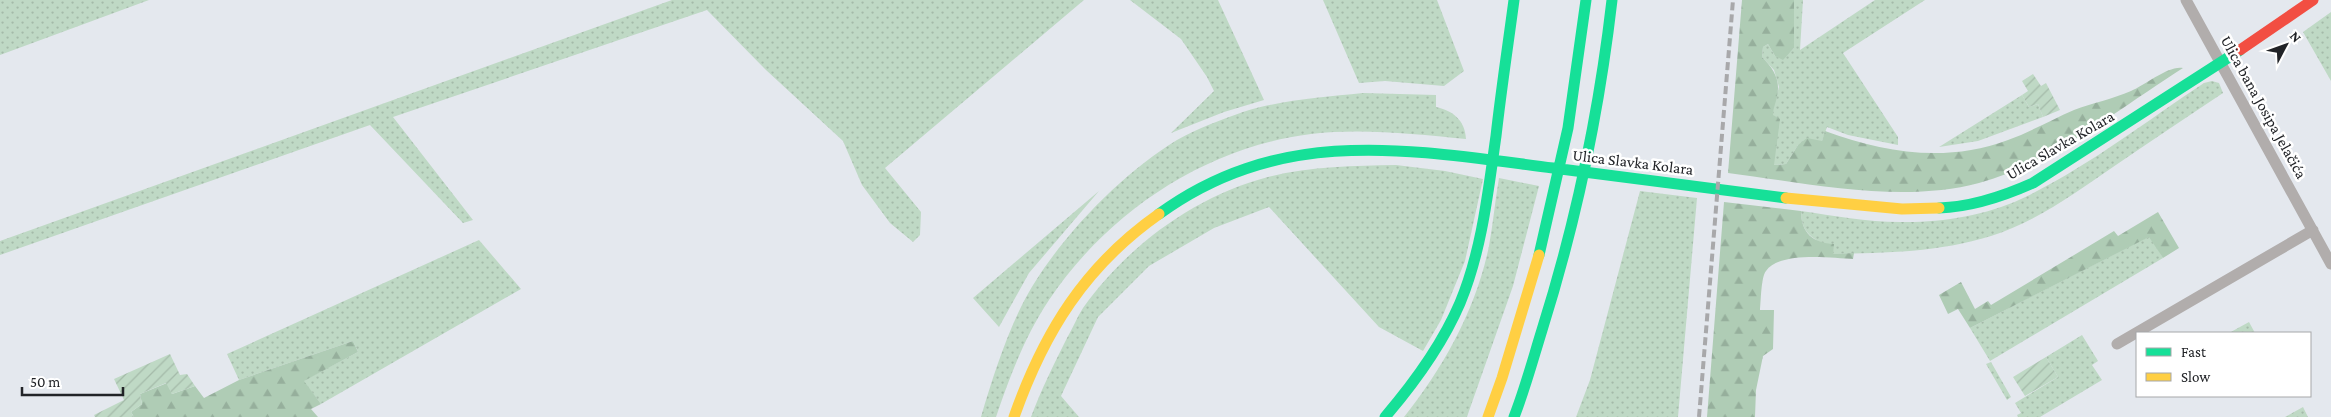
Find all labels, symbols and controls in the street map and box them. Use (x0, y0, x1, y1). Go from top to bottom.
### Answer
north arrow (2261, 20, 2311, 70)
text: N (2287, 28, 2305, 46)
street label: Ulica bana Josipa Jelačića (2217, 33, 2311, 182)
street label: Ulica Slavka Kolara (2003, 107, 2117, 183)
street label: Ulica Slavka Kolara (1572, 146, 1695, 178)
legend (2136, 332, 2311, 397)
text: Fast (2181, 344, 2207, 360)
scale bar (22, 364, 124, 396)
text: Slow (2181, 369, 2211, 385)
text: 50 m (30, 374, 60, 390)

